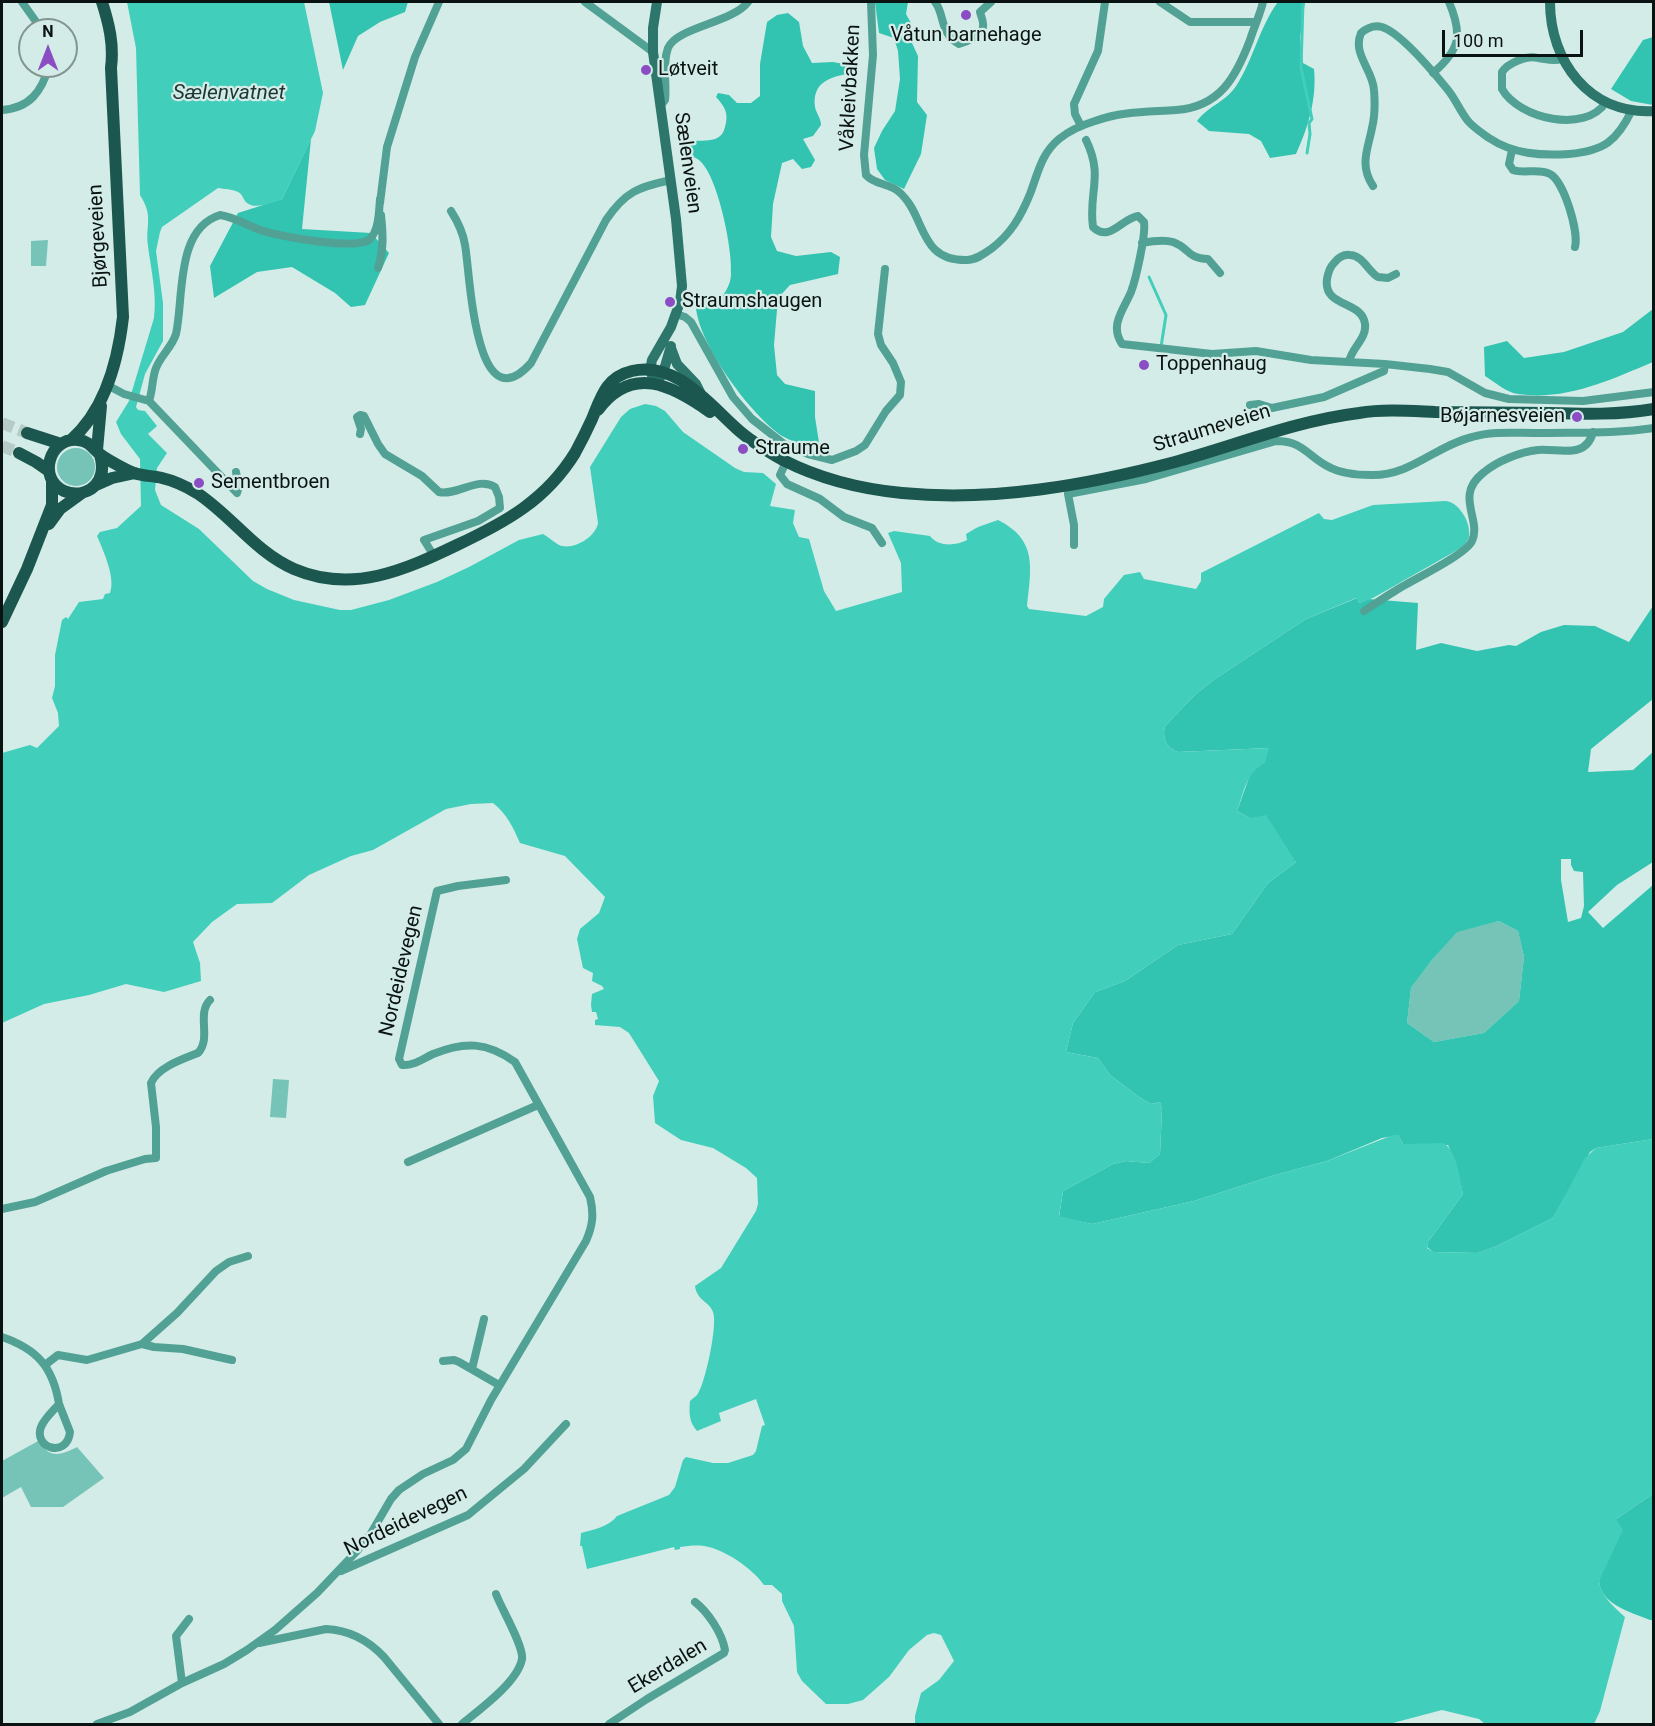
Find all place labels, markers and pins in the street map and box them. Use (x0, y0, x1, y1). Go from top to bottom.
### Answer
marker: Våtun barnehage (959, 8, 973, 22)
place label: Våtun barnehage (890, 24, 1042, 48)
place label: Løtveit (658, 58, 718, 82)
marker: Løtveit (639, 63, 653, 77)
place label: Straumshaugen (682, 290, 822, 314)
marker: Straumshaugen (663, 295, 677, 309)
place label: Toppenhaug (1156, 353, 1267, 377)
marker: Toppenhaug (1137, 358, 1151, 372)
place label: Bøjarnesveien (1440, 405, 1565, 429)
marker: Bøjarnesveien (1570, 410, 1584, 424)
place label: Straume (755, 437, 830, 461)
marker: Straume (736, 442, 750, 456)
place label: Sementbroen (211, 471, 330, 495)
marker: Sementbroen (192, 476, 206, 490)

